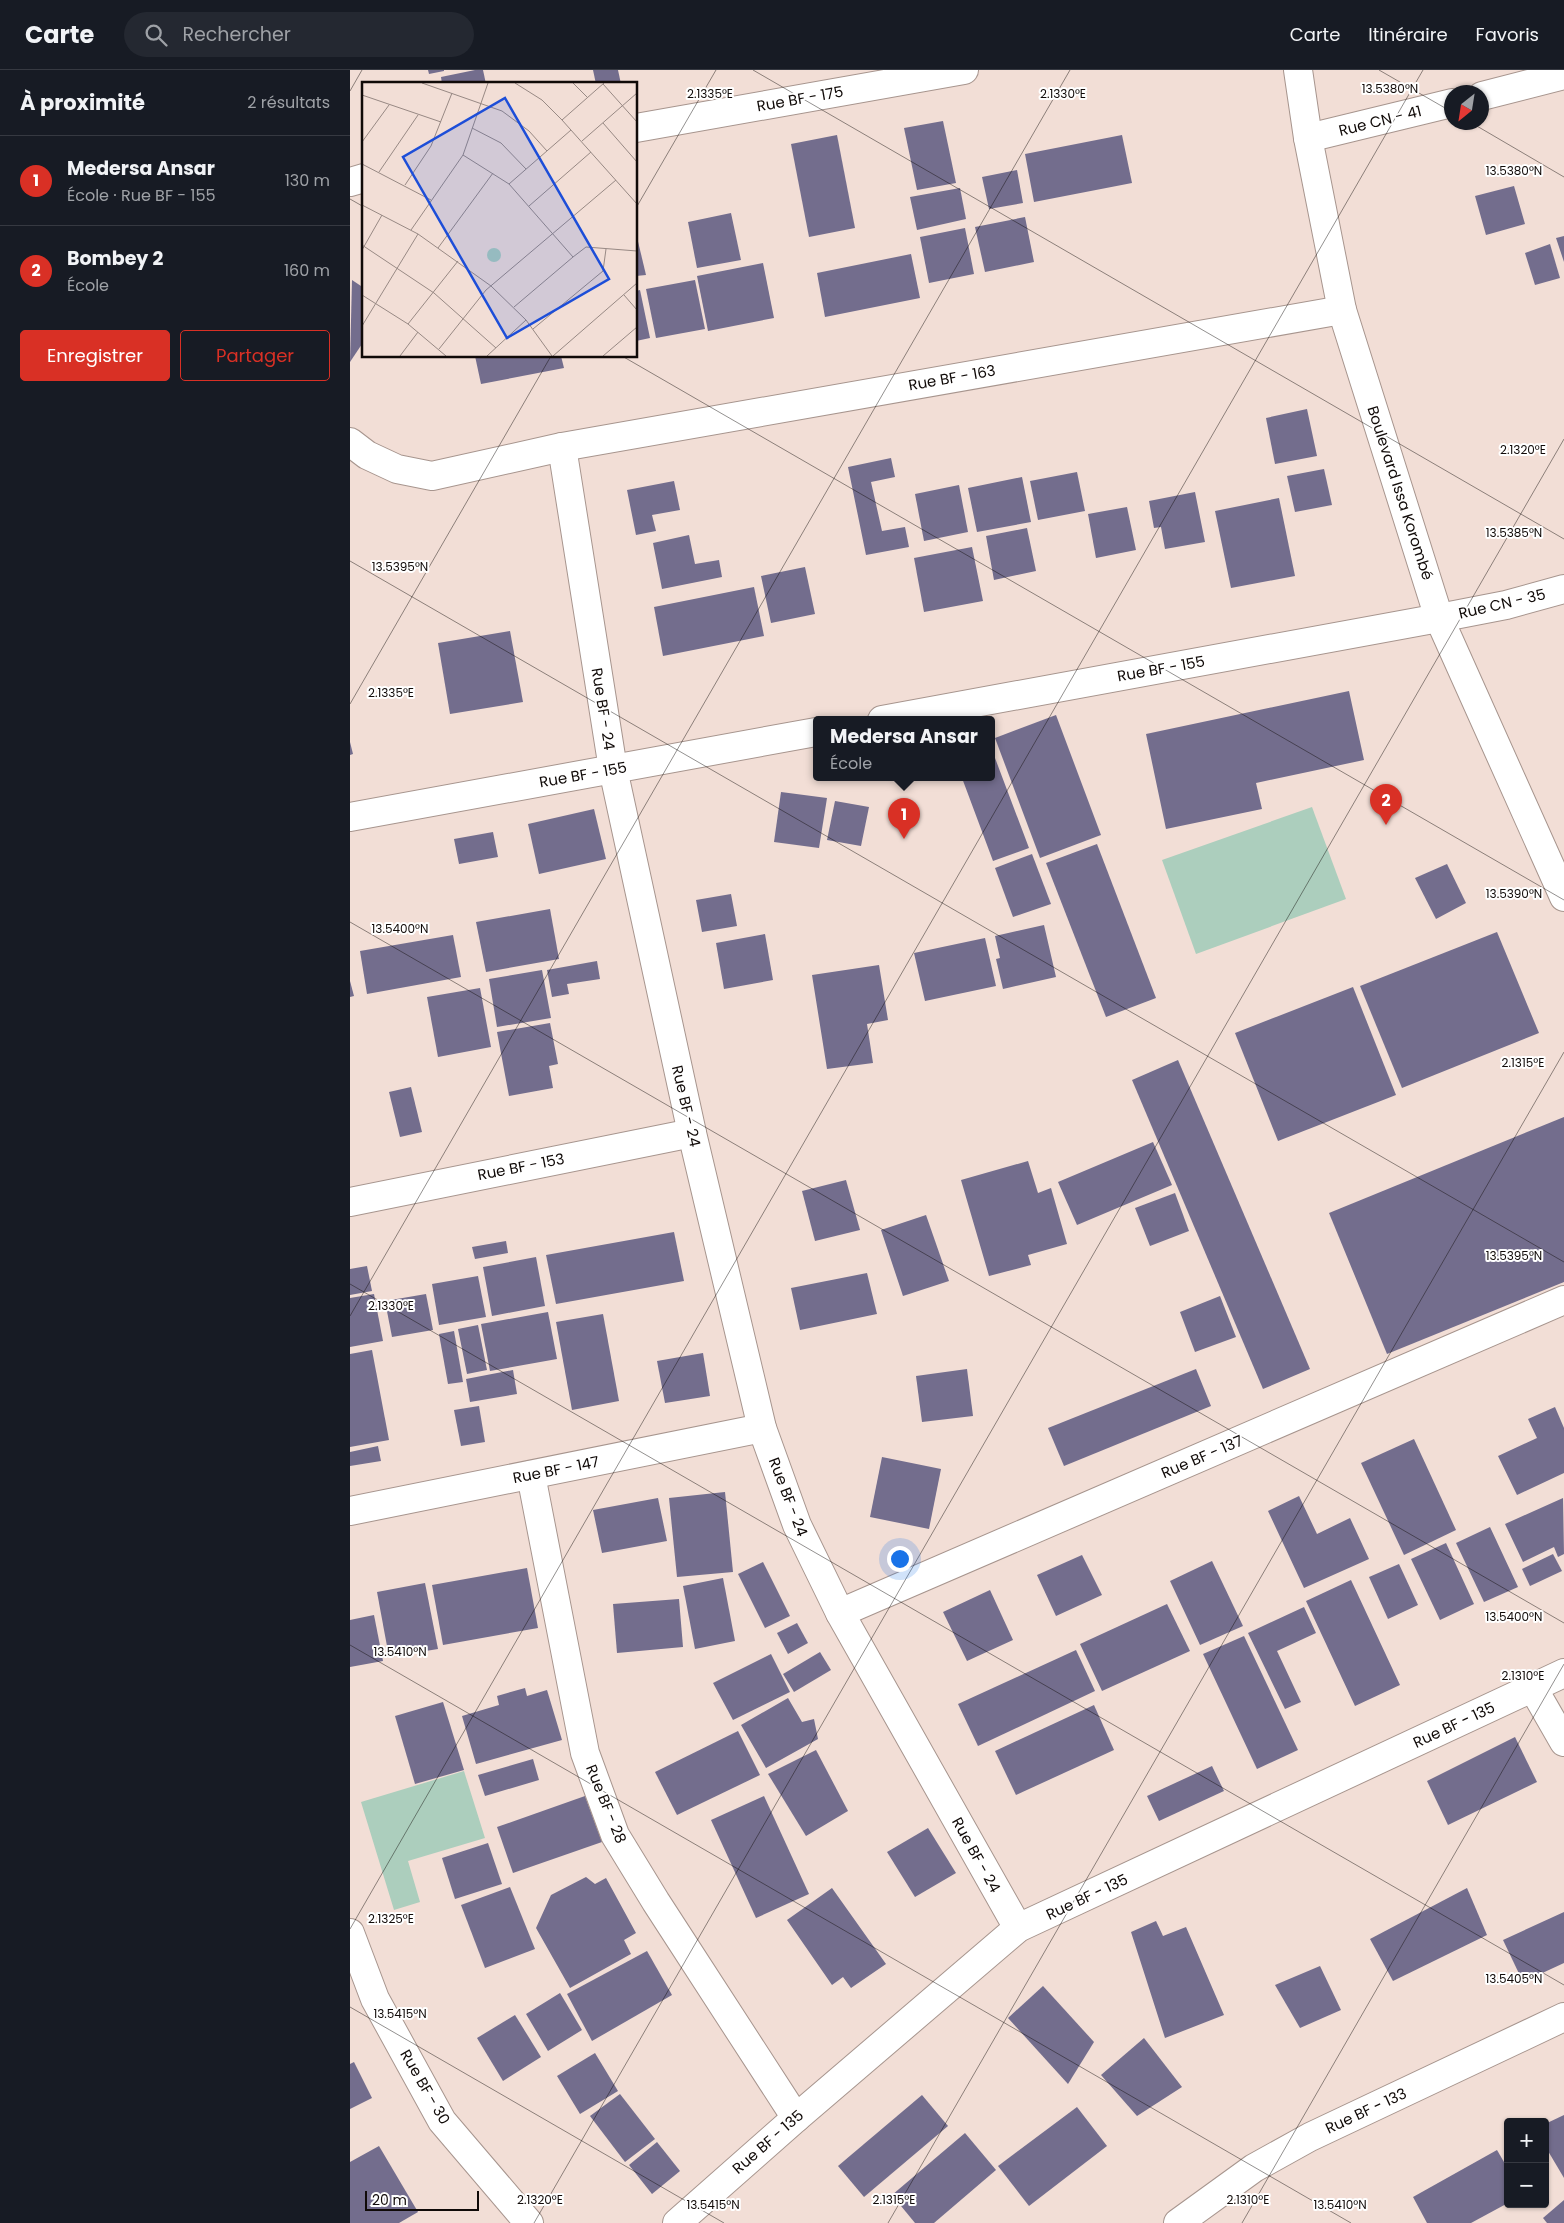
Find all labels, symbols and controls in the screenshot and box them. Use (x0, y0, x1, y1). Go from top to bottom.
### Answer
search box (124, 12, 474, 57)
text: Carte (25, 18, 94, 51)
icon: search (142, 21, 170, 49)
text: Rechercher (182, 21, 291, 48)
text: Carte (1290, 22, 1340, 47)
text: Itinéraire (1368, 22, 1448, 47)
text: Favoris (1476, 22, 1539, 47)
text: 13.5380°N (1362, 80, 1418, 97)
street label: Rue BF - 175 (755, 81, 845, 116)
inset map (362, 82, 638, 358)
text: 2.1335°E (687, 85, 733, 102)
text: 2.1330°E (1040, 85, 1086, 102)
north arrow (1444, 85, 1489, 130)
text: À proximité (20, 88, 145, 117)
text: 2 résultats (247, 91, 330, 114)
street label: Rue CN - 41 (1336, 100, 1423, 141)
text: Medersa Ansar (67, 155, 215, 182)
text: 13.5380°N (1486, 162, 1542, 179)
text: 1 (33, 169, 39, 192)
text: 130 m (285, 169, 330, 192)
text: École · Rue BF - 155 (67, 184, 216, 207)
text: Bombey 2 (67, 245, 163, 272)
text: 2 (31, 259, 41, 282)
text: 160 m (284, 259, 330, 282)
text: École (67, 274, 109, 297)
button: Enregistrer (20, 330, 170, 381)
button: Partager (180, 330, 330, 381)
street label: Rue BF - 163 (907, 360, 997, 396)
street label: Boulevard Issa Korombé (1362, 403, 1439, 583)
text: 2.1320°E (1500, 441, 1546, 458)
text: 13.5385°N (1486, 524, 1542, 541)
text: 13.5395°N (372, 558, 428, 575)
street label: Rue CN - 35 (1456, 583, 1547, 624)
street label: Rue BF - 155 (1115, 650, 1206, 687)
street label: Rue BF - 24 (587, 666, 620, 752)
text: 2.1335°E (368, 684, 414, 701)
popup (813, 716, 995, 781)
text: Medersa Ansar (830, 723, 978, 750)
text: École (830, 752, 872, 775)
street label: Rue BF - 155 (537, 756, 628, 793)
pin: 2 (1370, 784, 1402, 825)
pin: 1 (888, 798, 920, 839)
text: 13.5390°N (1486, 885, 1542, 902)
text: 13.5400°N (372, 920, 428, 937)
text: 2.1315°E (1502, 1054, 1544, 1071)
street label: Rue BF - 24 (667, 1063, 706, 1149)
street label: Rue BF - 153 (476, 1148, 566, 1185)
text: 13.5395°N (1486, 1247, 1542, 1264)
text: 2.1330°E (368, 1297, 414, 1314)
street label: Rue BF - 137 (1158, 1430, 1246, 1483)
street label: Rue BF - 147 (511, 1451, 601, 1488)
street label: Rue BF - 24 (764, 1454, 813, 1539)
your location (887, 1546, 913, 1572)
text: 13.5400°N (1486, 1608, 1542, 1625)
text: 13.5410°N (373, 1643, 427, 1660)
text: 2.1310°E (1502, 1667, 1544, 1684)
street label: Rue BF - 135 (1409, 1696, 1498, 1753)
street label: Rue BF - 28 (581, 1761, 632, 1846)
street label: Rue BF - 24 (947, 1813, 1006, 1896)
street label: Rue BF - 135 (1042, 1868, 1131, 1925)
text: 2.1325°E (368, 1910, 414, 1927)
text: 13.5405°N (1486, 1970, 1542, 1987)
text: 13.5415°N (373, 2005, 427, 2022)
street label: Rue BF - 30 (396, 2045, 455, 2128)
street label: Rue BF - 133 (1322, 2083, 1410, 2139)
street label: Rue BF - 135 (728, 2105, 808, 2178)
map controls (1504, 2118, 1549, 2208)
button: + (1504, 2118, 1549, 2163)
button: − (1504, 2163, 1549, 2208)
scale bar (365, 2188, 479, 2211)
text: 20 m (372, 2190, 407, 2210)
text: 2.1320°E (517, 2191, 563, 2208)
text: 2.1315°E (873, 2191, 915, 2208)
text: 2.1310°E (1227, 2191, 1269, 2208)
text: 13.5415°N (686, 2196, 740, 2213)
text: 13.5410°N (1313, 2196, 1367, 2213)

